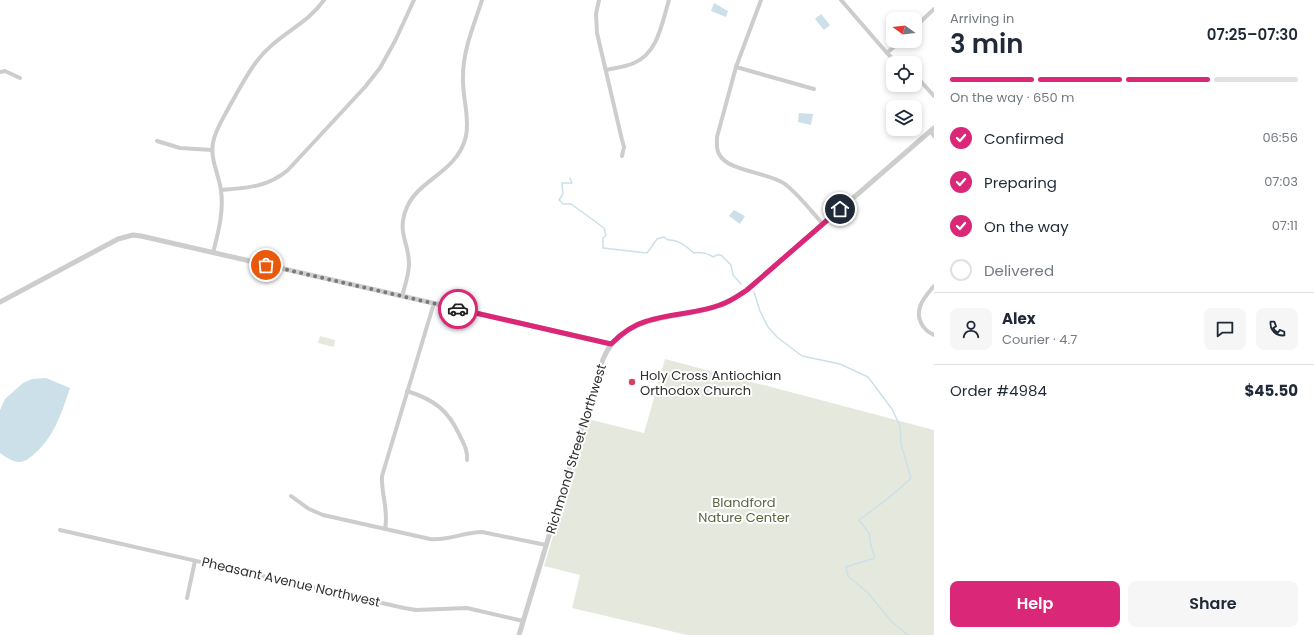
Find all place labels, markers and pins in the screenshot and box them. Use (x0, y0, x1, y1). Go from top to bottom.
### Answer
pin (823, 192, 857, 226)
pin (249, 248, 283, 282)
place label: Holy Cross Antiochian Orthodox Church (640, 366, 781, 400)
marker: Holy Cross Antiochian Orthodox Church (627, 377, 637, 387)

